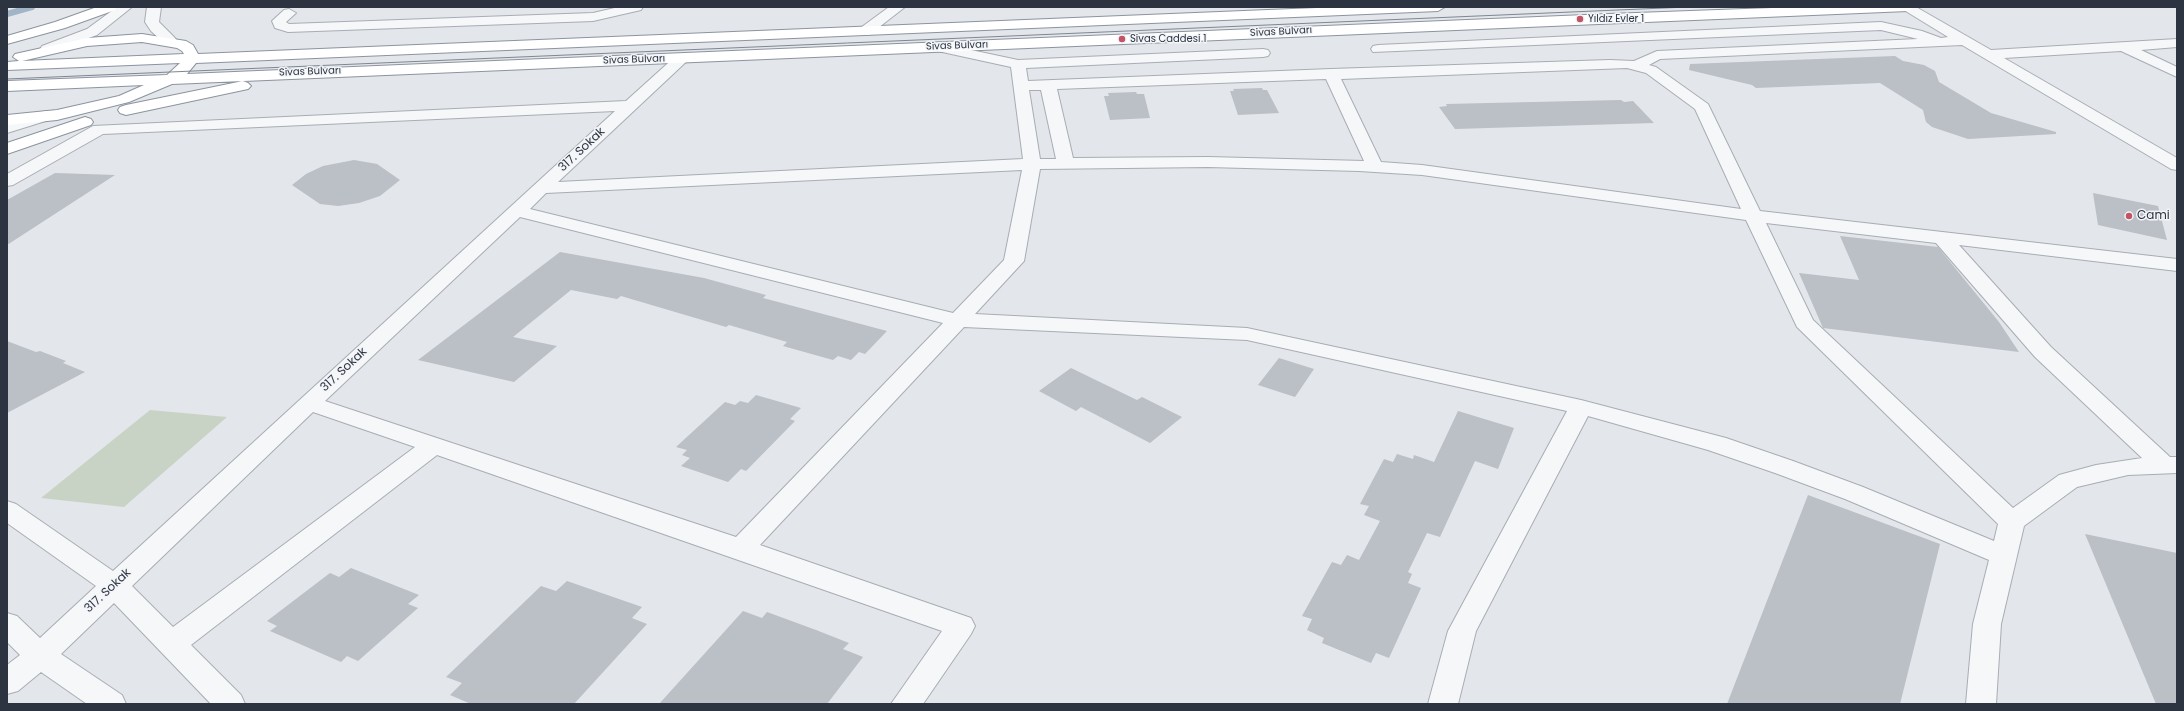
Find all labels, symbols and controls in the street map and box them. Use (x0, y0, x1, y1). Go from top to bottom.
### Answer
place label: Yıldız Evler 1 (1588, 13, 1644, 25)
marker: Yıldız Evler 1 (1575, 14, 1585, 24)
street label: Sivas Bulvarı (1250, 24, 1312, 40)
place label: Sivas Caddesi 1 (1130, 33, 1206, 45)
marker: Sivas Caddesi 1 (1117, 34, 1127, 44)
street label: Sivas Bulvarı (926, 39, 988, 53)
street label: Sivas Bulvarı (603, 53, 665, 67)
street label: Sivas Bulvarı (279, 65, 341, 79)
street label: 317. Sokak (556, 125, 608, 175)
place label: Cami (2137, 209, 2170, 223)
marker: Cami (2124, 211, 2134, 221)
street label: 317. Sokak (318, 345, 370, 395)
street label: 317. Sokak (82, 566, 134, 616)

